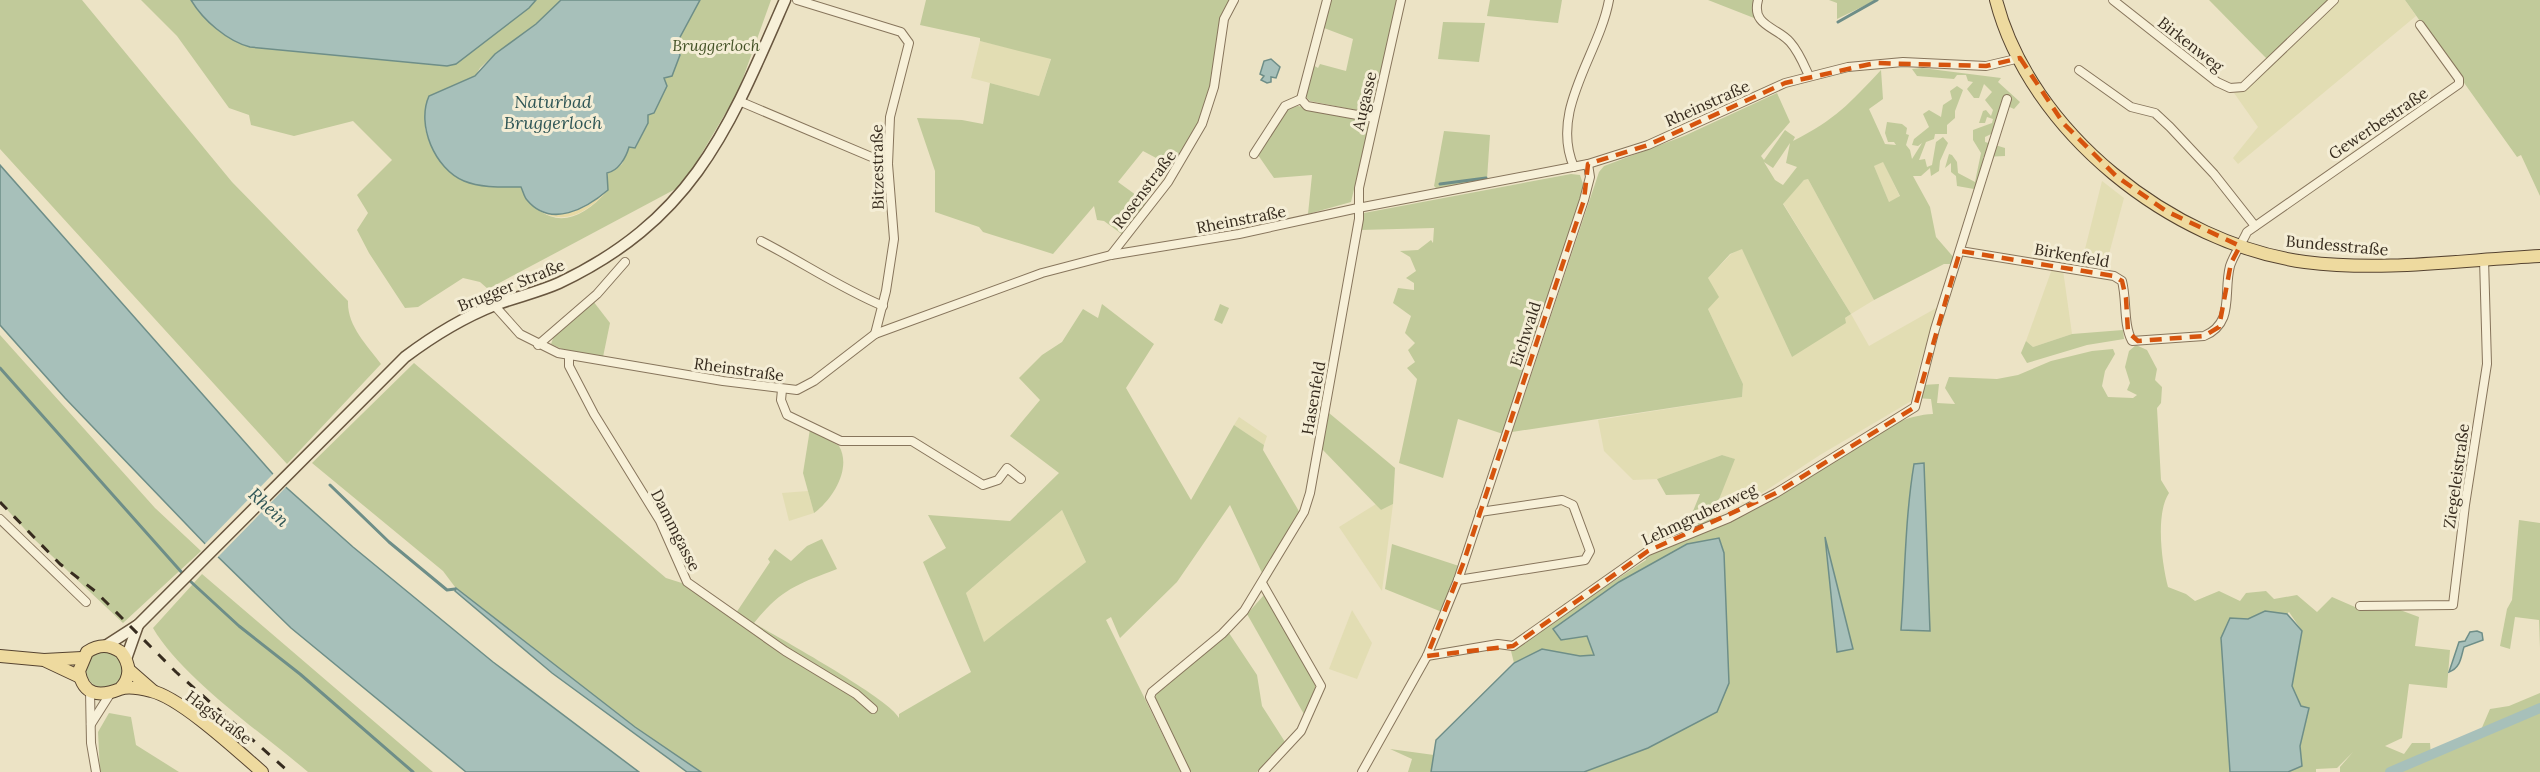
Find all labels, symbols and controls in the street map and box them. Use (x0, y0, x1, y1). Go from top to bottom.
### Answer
street label: Birkenweg (2154, 12, 2229, 77)
park label: Bruggerloch (672, 35, 760, 55)
street label: Augasse (1347, 69, 1381, 134)
street label: Rheinstraße (1661, 75, 1753, 131)
street label: Gewerbestraße (2325, 82, 2432, 163)
water label: Naturbad Bruggerloch (504, 90, 603, 134)
street label: Bitzestraße (866, 124, 888, 210)
street label: Rosenstraße (1108, 145, 1180, 232)
street label: Rheinstraße (1195, 200, 1288, 237)
street label: Bundesstraße (2285, 231, 2389, 259)
street label: Birkenfeld (2033, 239, 2112, 272)
street label: Brugger Straße (455, 254, 568, 316)
street label: Eichwald (1505, 298, 1545, 369)
street label: Rheinstraße (693, 353, 786, 385)
street label: Hasenfeld (1297, 359, 1329, 436)
street label: Ziegeleistraße (2439, 422, 2473, 530)
street label: Lehmgrubenweg (1638, 478, 1761, 549)
water label: Rhein (244, 483, 294, 531)
street label: Dammgasse (647, 486, 705, 575)
street label: Hagstraße (182, 686, 256, 749)

